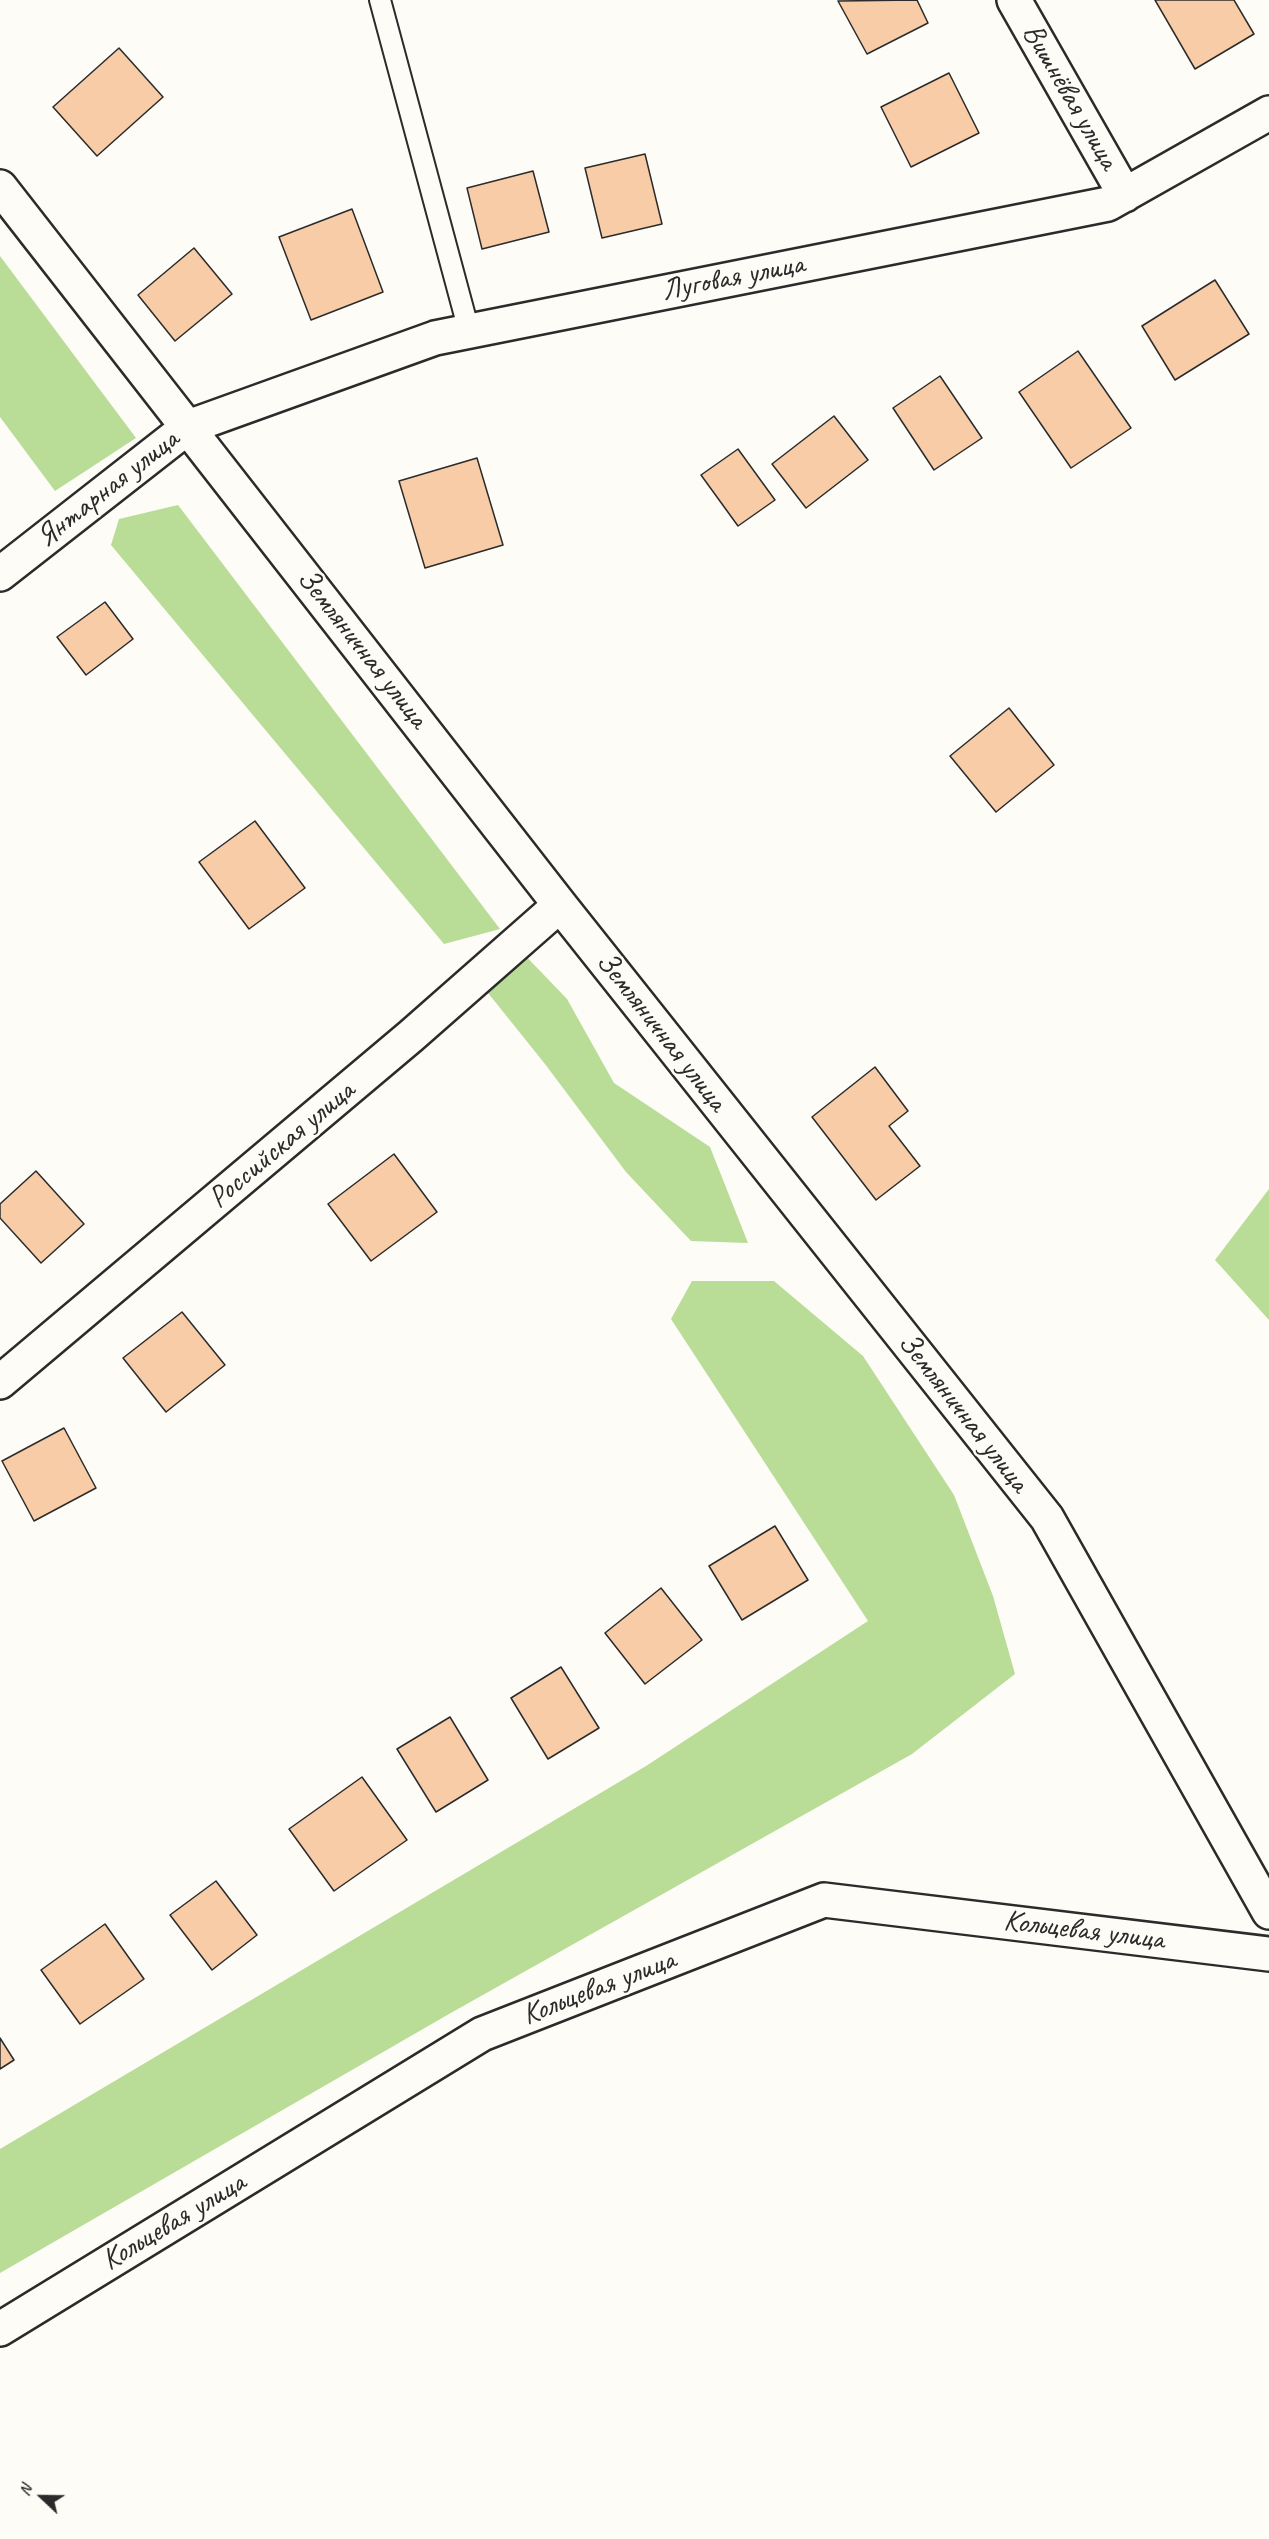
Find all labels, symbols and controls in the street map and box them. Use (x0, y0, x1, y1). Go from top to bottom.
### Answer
street label: Вишнёвая улица (1014, 18, 1126, 176)
street label: Луговая улица (659, 247, 807, 309)
street label: Янтарная улица (29, 422, 187, 556)
street label: Земляничная улица (289, 562, 435, 736)
street label: Земляничная улица (588, 945, 734, 1119)
street label: Российская улица (202, 1073, 362, 1217)
street label: Земляничная улица (890, 1326, 1036, 1500)
street label: Кольцевая улица (1002, 1903, 1166, 1959)
street label: Кольцевая улица (517, 1942, 681, 2034)
street label: Кольцевая улица (96, 2165, 252, 2279)
north arrow (12, 2467, 72, 2527)
text: N (14, 2482, 36, 2499)

